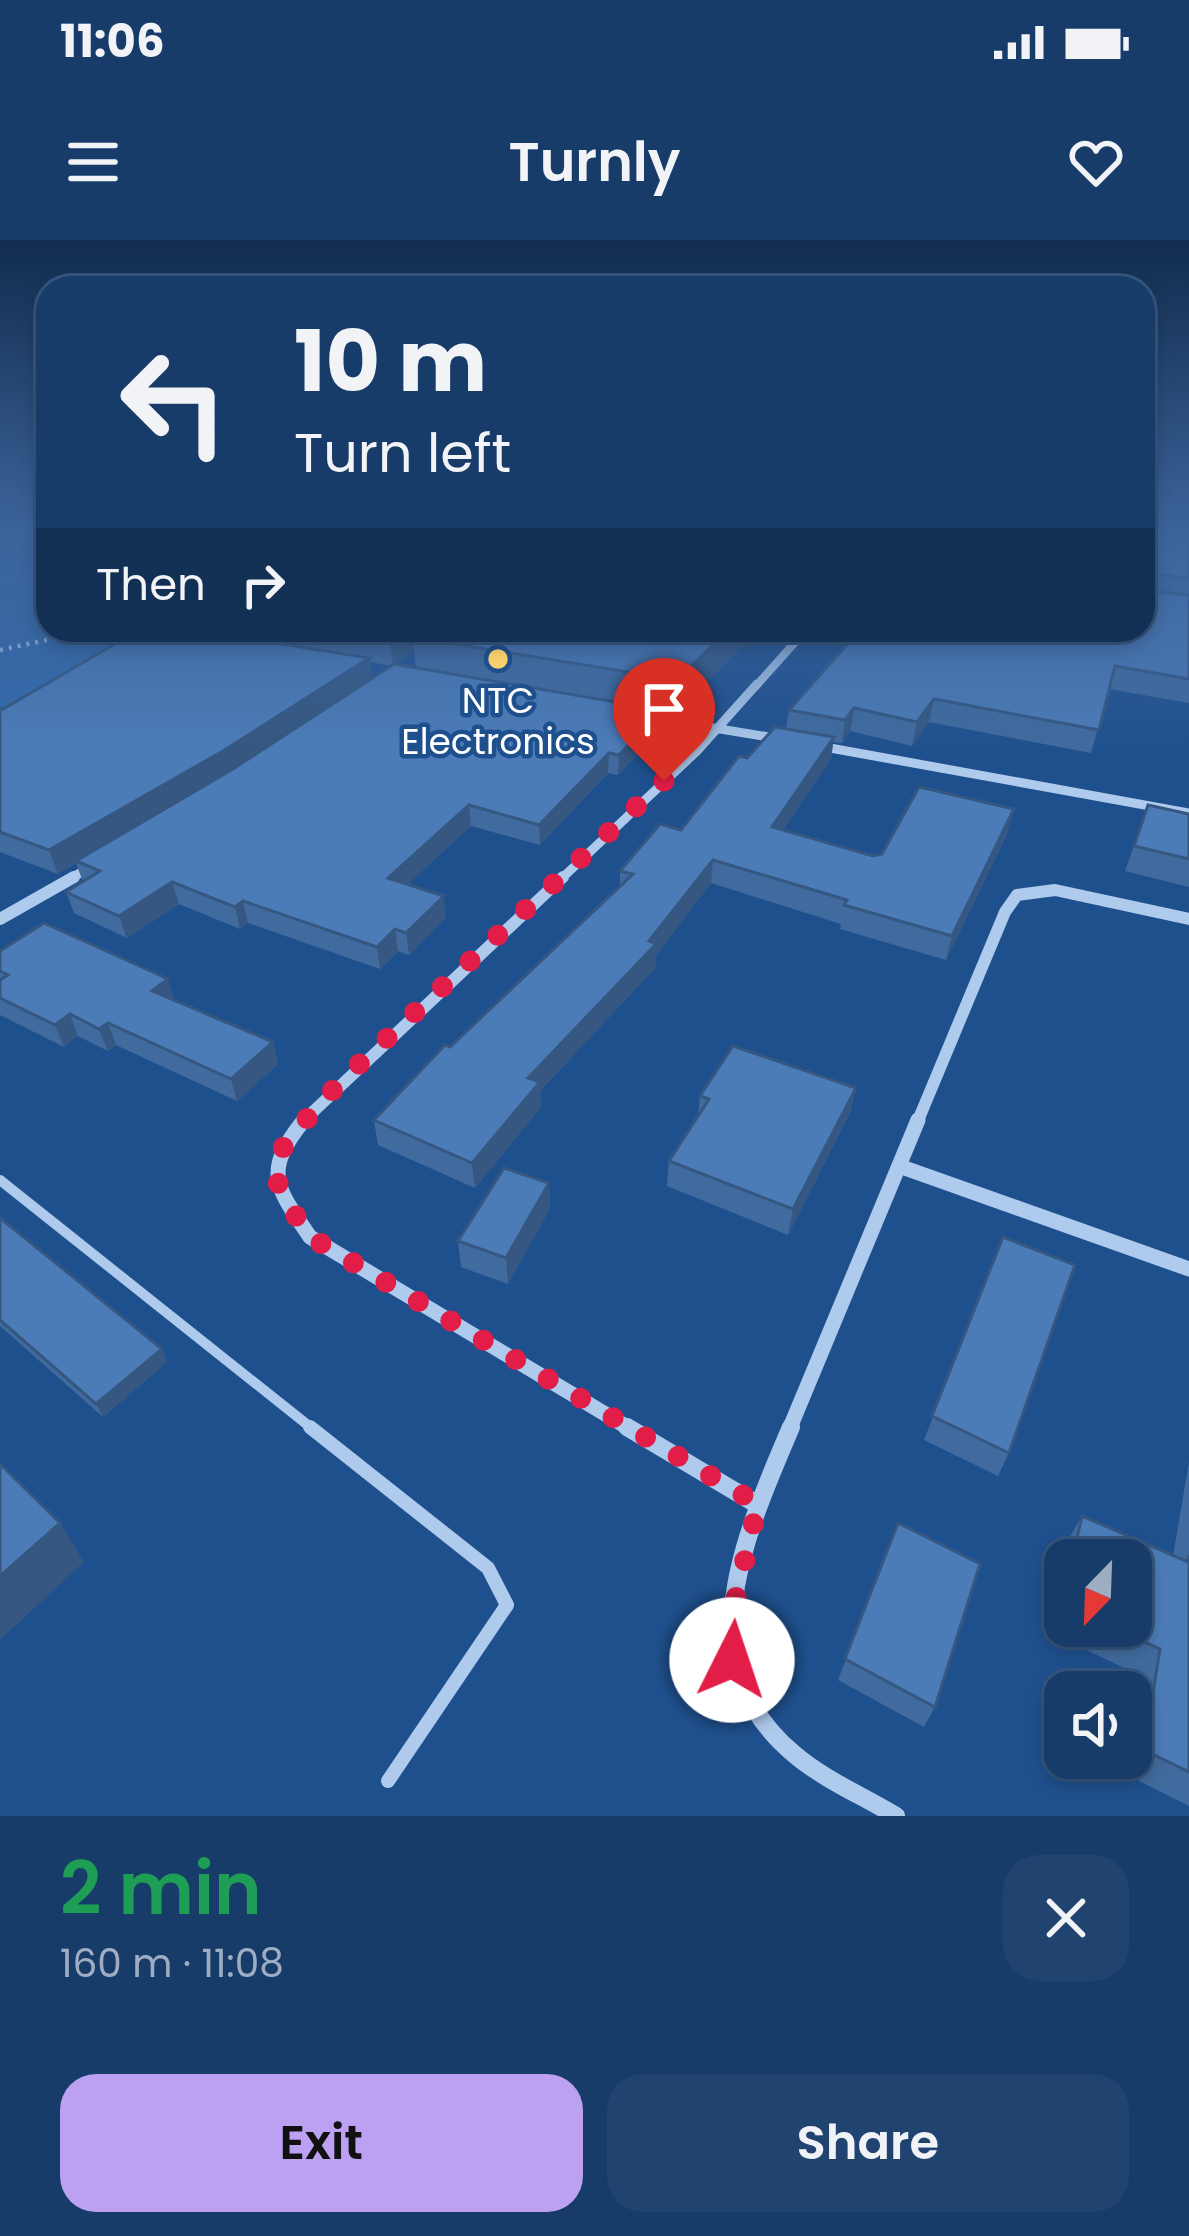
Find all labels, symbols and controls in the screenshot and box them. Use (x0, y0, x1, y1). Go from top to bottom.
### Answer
text: 11:06 (60, 10, 165, 73)
text: Turnly (508, 124, 681, 200)
icon: menu (60, 129, 126, 195)
icon: heart (1063, 129, 1129, 195)
text: 10 m (294, 303, 487, 420)
icon: left (96, 324, 252, 480)
text: Turn left (294, 415, 511, 491)
icon: right (230, 552, 296, 618)
text: Then (96, 553, 206, 616)
marker: NTC Electronics (485, 646, 511, 672)
pin (613, 658, 715, 781)
place label: NTC Electronics (401, 675, 595, 767)
icon: arrive (631, 676, 697, 742)
north arrow (1044, 1539, 1152, 1647)
map controls (1044, 1539, 1152, 1779)
position arrow (669, 1597, 795, 1723)
button: sound (1044, 1671, 1152, 1779)
text: 2 min (60, 1838, 262, 1939)
button: close (1003, 1855, 1129, 1981)
text: 160 m · 11:08 (60, 1936, 284, 1991)
button: Exit (60, 2074, 583, 2212)
button: Share (607, 2074, 1129, 2212)

